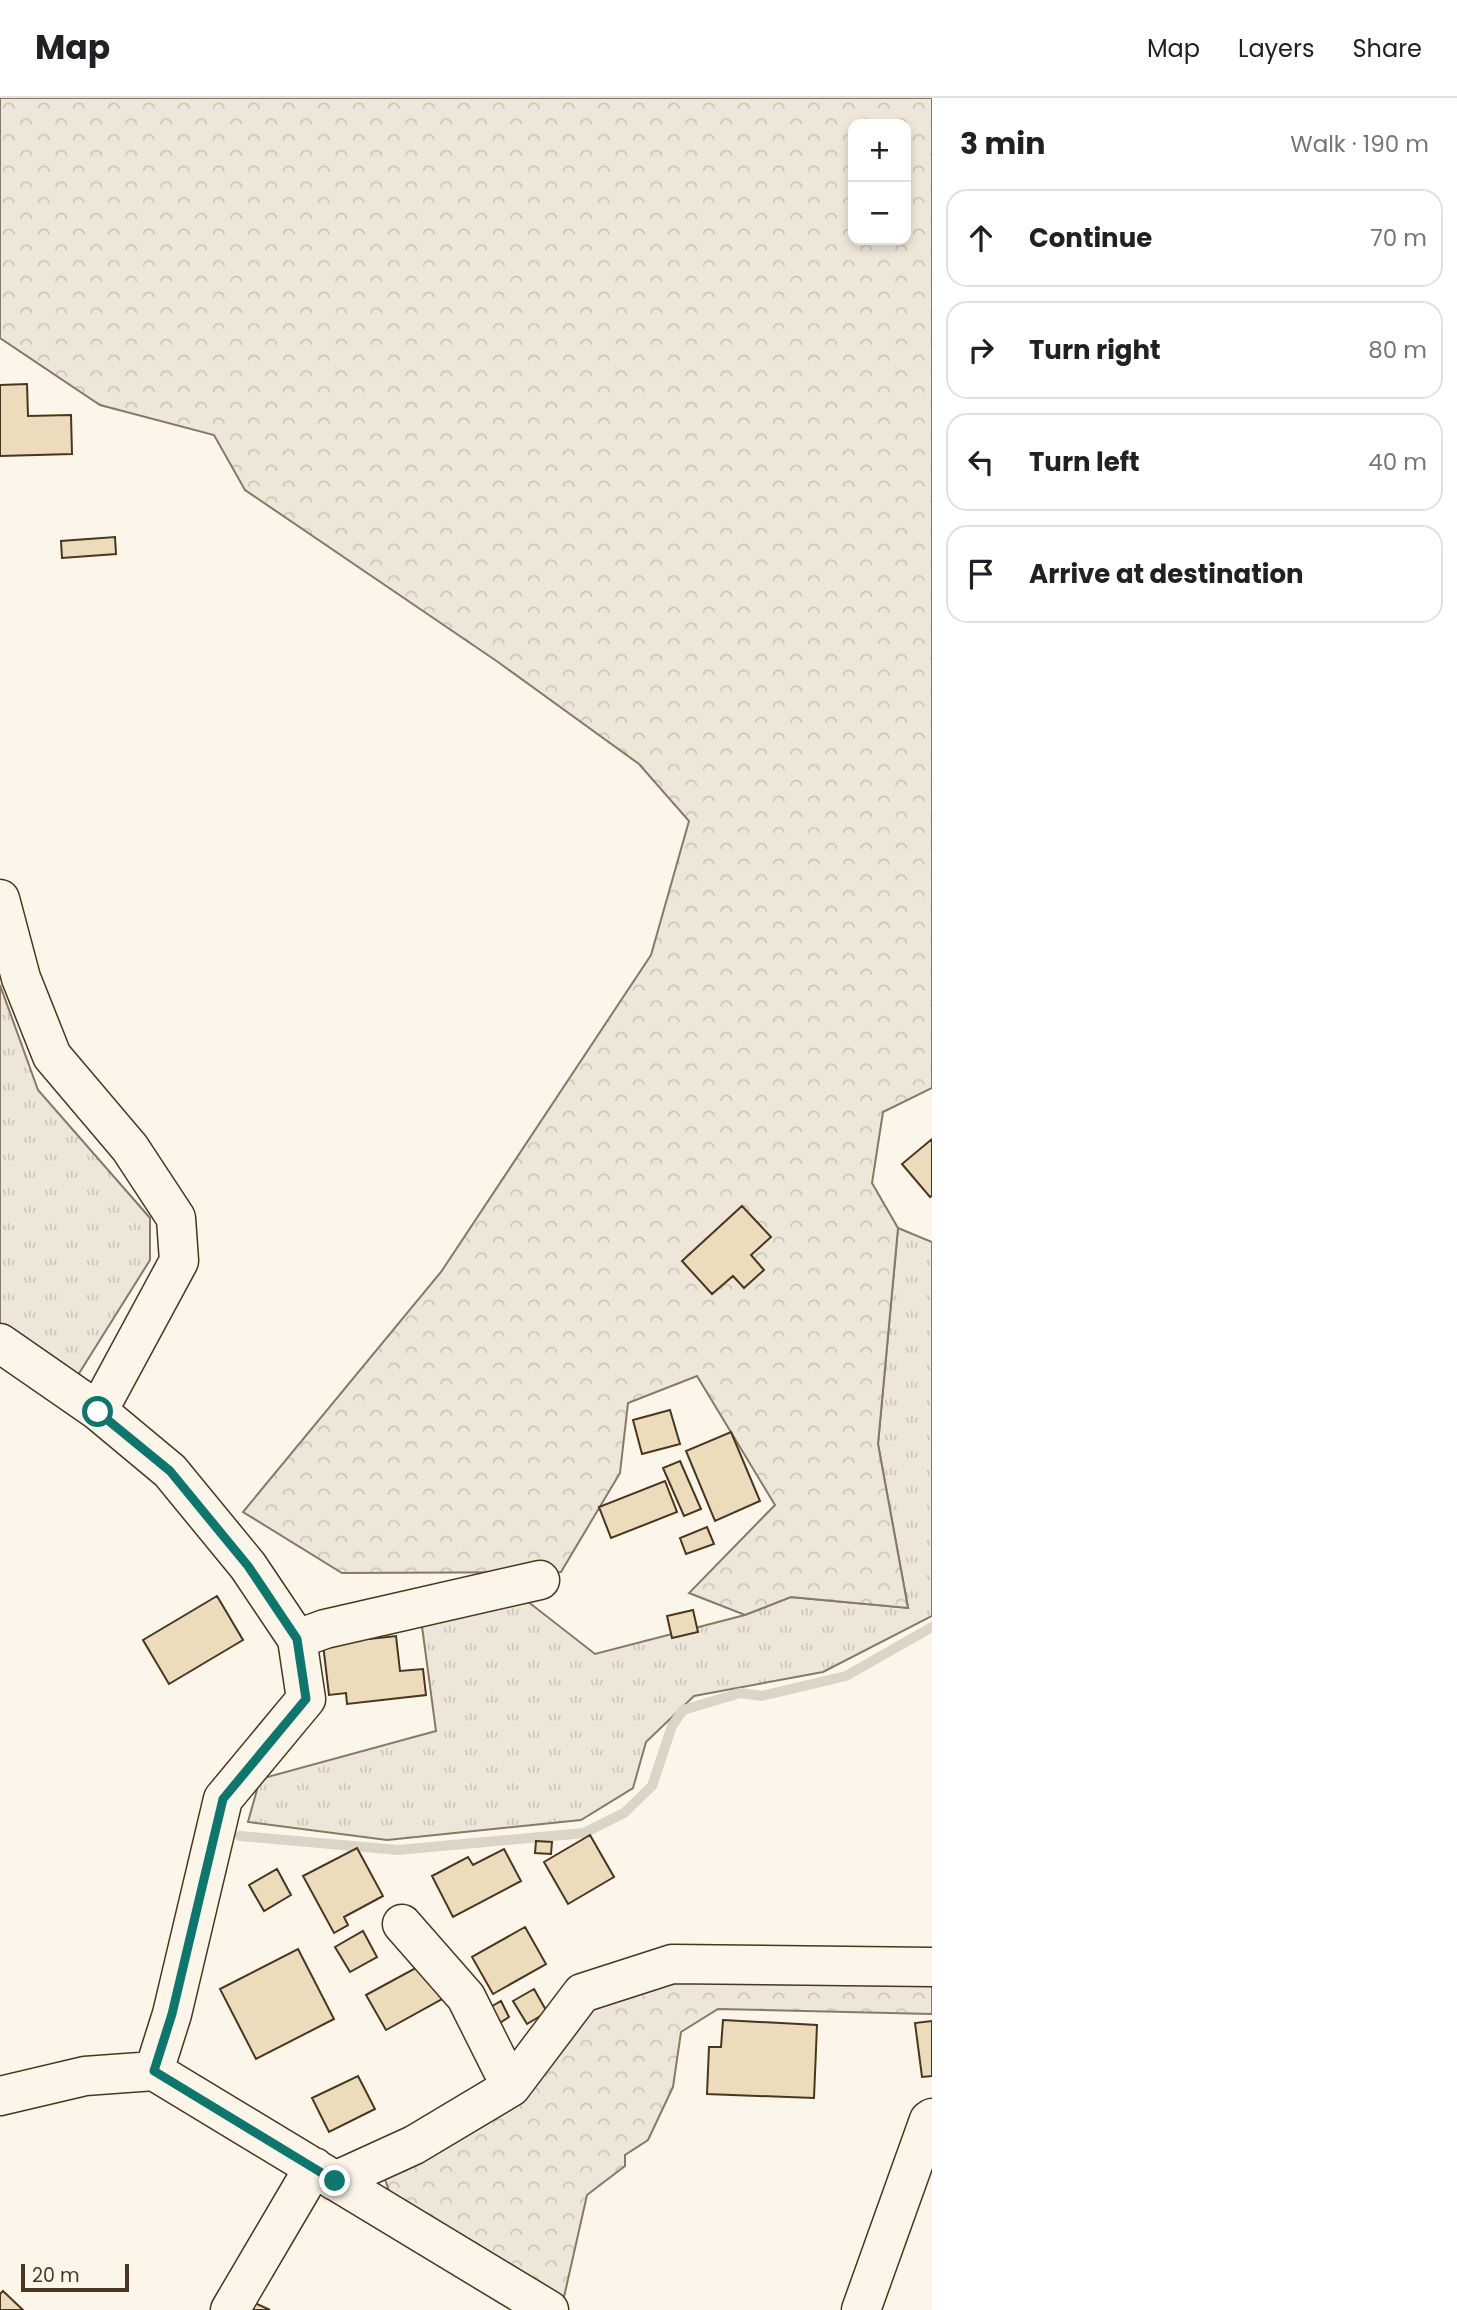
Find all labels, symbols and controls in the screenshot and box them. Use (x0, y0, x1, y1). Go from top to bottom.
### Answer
text: Map (35, 24, 110, 71)
text: Map (1147, 32, 1200, 65)
text: Layers (1238, 32, 1314, 65)
text: Share (1352, 32, 1422, 65)
map controls (848, 119, 911, 245)
button: + (848, 119, 911, 182)
text: 3 min (960, 122, 1045, 165)
text: Walk · 190 m (1290, 128, 1429, 160)
button: − (848, 182, 911, 245)
icon: ahead (962, 219, 1000, 257)
text: Continue (1029, 220, 1152, 256)
text: 70 m (1370, 222, 1427, 254)
icon: right (962, 331, 1000, 369)
text: Turn right (1029, 332, 1161, 368)
text: 80 m (1368, 334, 1427, 366)
icon: left (962, 443, 1000, 481)
text: Turn left (1029, 444, 1140, 480)
text: 40 m (1368, 446, 1427, 478)
icon: arrive (962, 555, 1000, 593)
text: Arrive at destination (1029, 556, 1304, 592)
route start (82, 1396, 113, 1427)
route end (319, 2165, 350, 2196)
scale bar (21, 2261, 130, 2293)
text: 20 m (32, 2262, 80, 2289)

